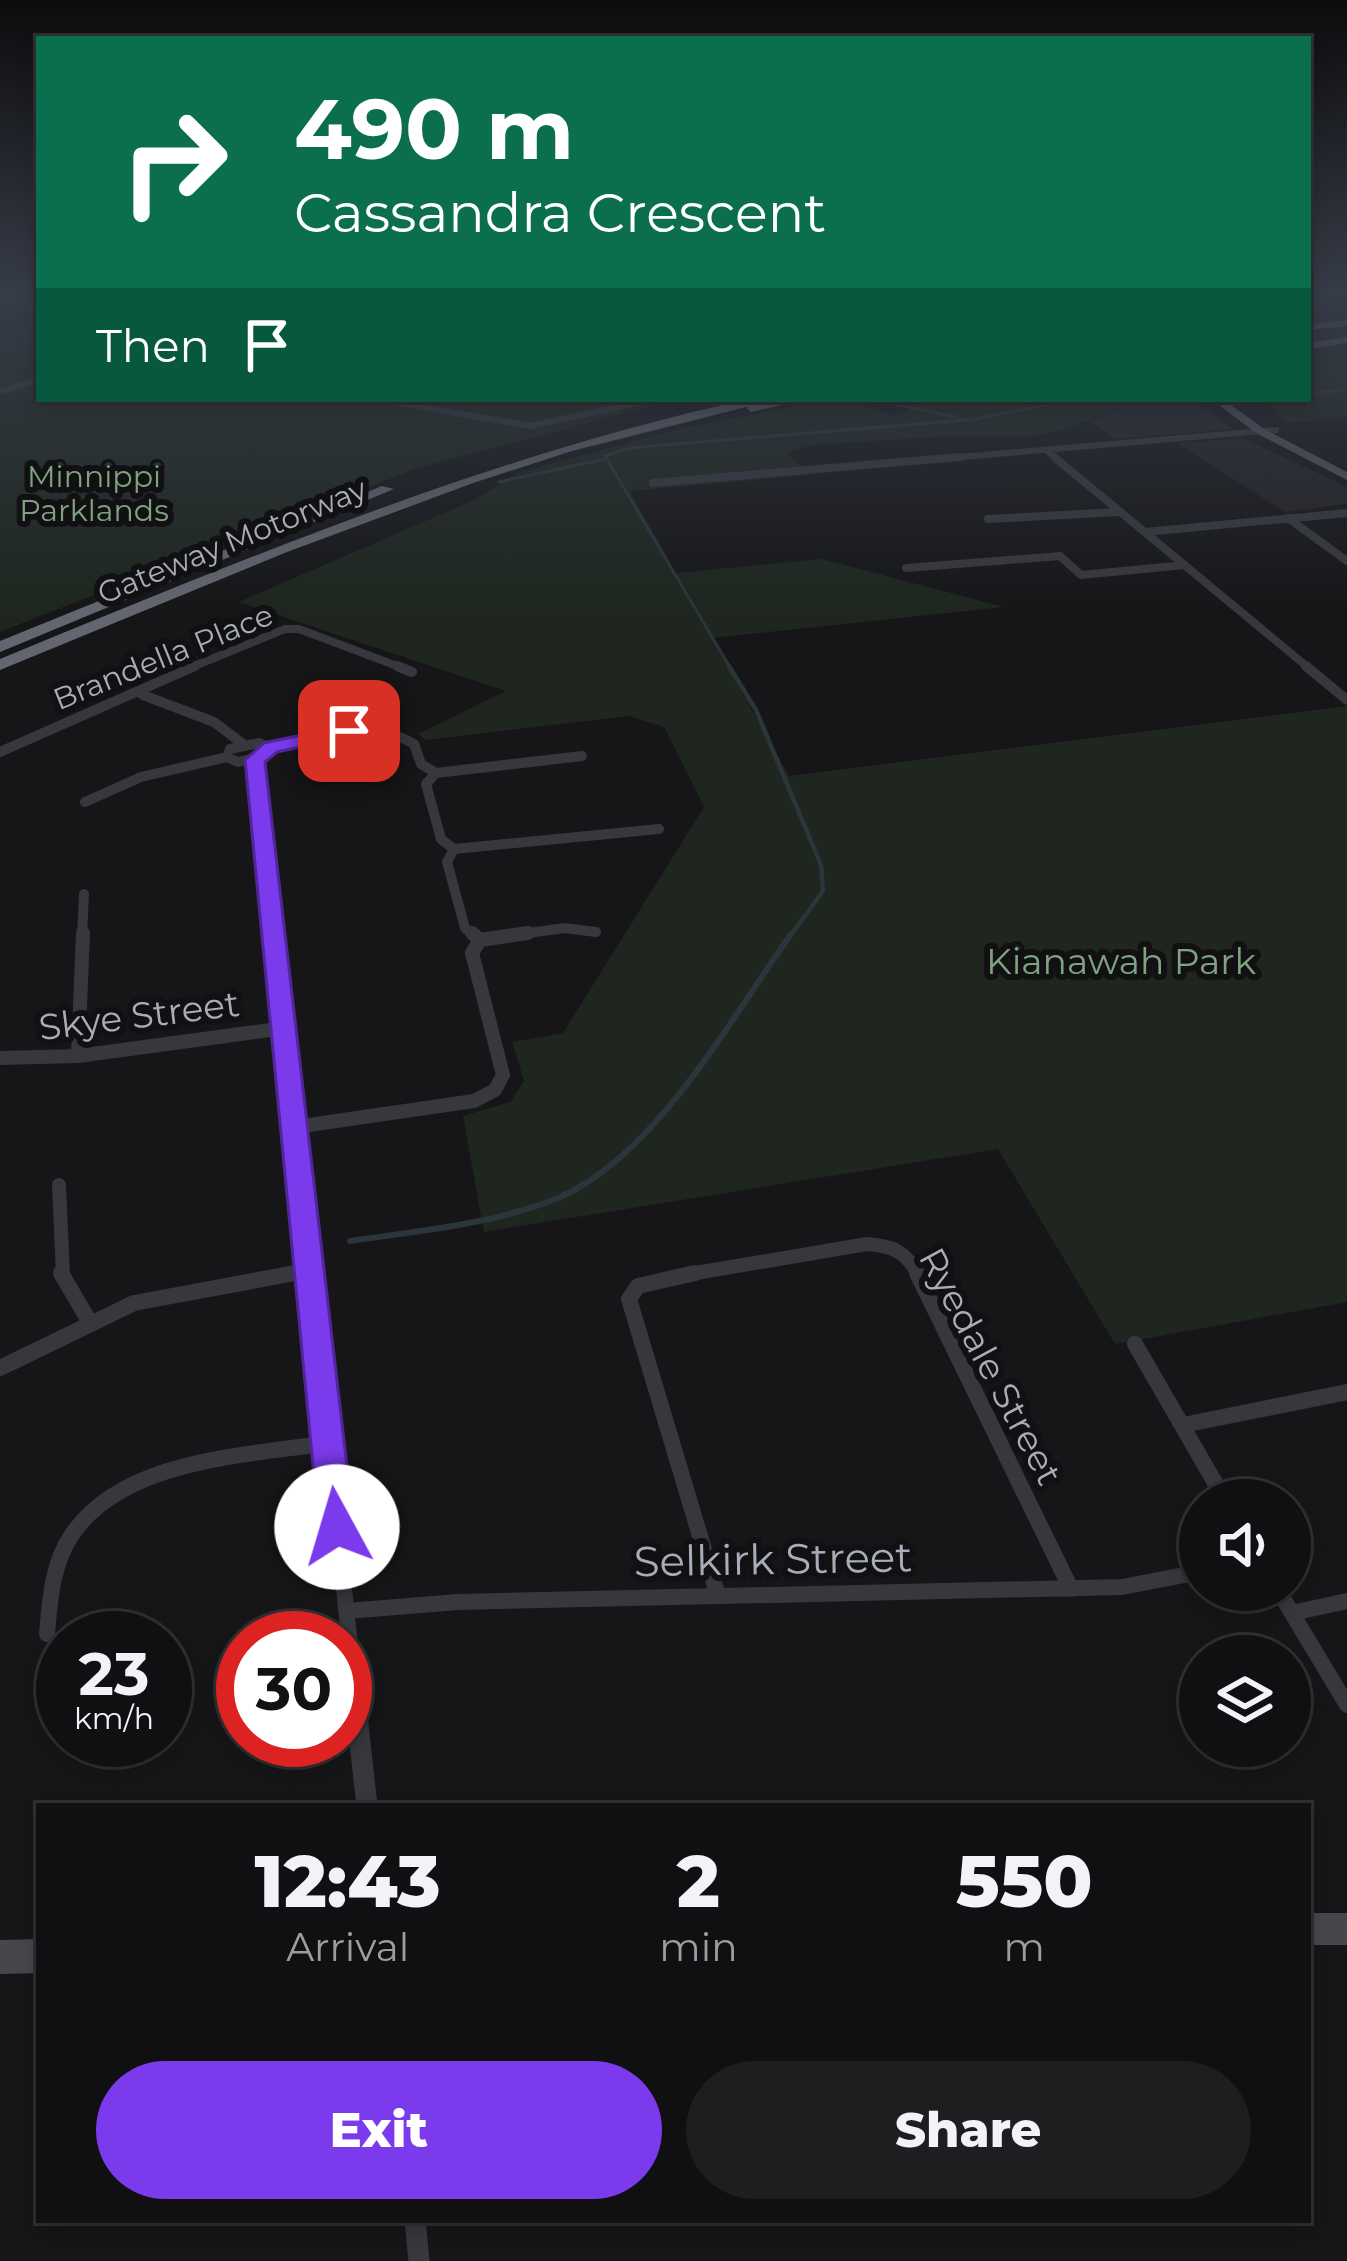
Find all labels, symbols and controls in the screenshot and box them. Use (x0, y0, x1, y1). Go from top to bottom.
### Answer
text: 490 m (294, 78, 574, 180)
icon: right (96, 84, 252, 240)
text: Cassandra Crescent (294, 180, 826, 246)
icon: arrive (234, 312, 300, 378)
text: Then (96, 318, 210, 373)
park label: Minnippi Parklands (19, 458, 169, 529)
street label: Gateway Motorway (92, 470, 373, 612)
street label: Brandella Place (48, 596, 278, 718)
pin (298, 680, 400, 782)
icon: arrive (316, 698, 382, 764)
park label: Kianawah Park (986, 939, 1256, 983)
street label: Skye Street (36, 981, 242, 1049)
street label: Ryedale Street (910, 1240, 1072, 1492)
position arrow (274, 1464, 400, 1590)
map controls (1179, 1479, 1311, 1767)
button: sound (1179, 1479, 1311, 1611)
street label: Selkirk Street (633, 1531, 913, 1587)
speed limit sign: 30 (216, 1611, 372, 1767)
button: layers (1179, 1635, 1311, 1767)
text: 23 (79, 1637, 149, 1710)
text: km/h (74, 1700, 154, 1737)
text: 12:43 (255, 1837, 441, 1925)
text: 2 (677, 1837, 720, 1925)
text: 550 (956, 1837, 1092, 1925)
text: Arrival (286, 1923, 409, 1971)
text: min (659, 1923, 738, 1971)
text: m (1004, 1923, 1045, 1971)
button: Exit (96, 2061, 662, 2199)
button: Share (686, 2061, 1251, 2199)

